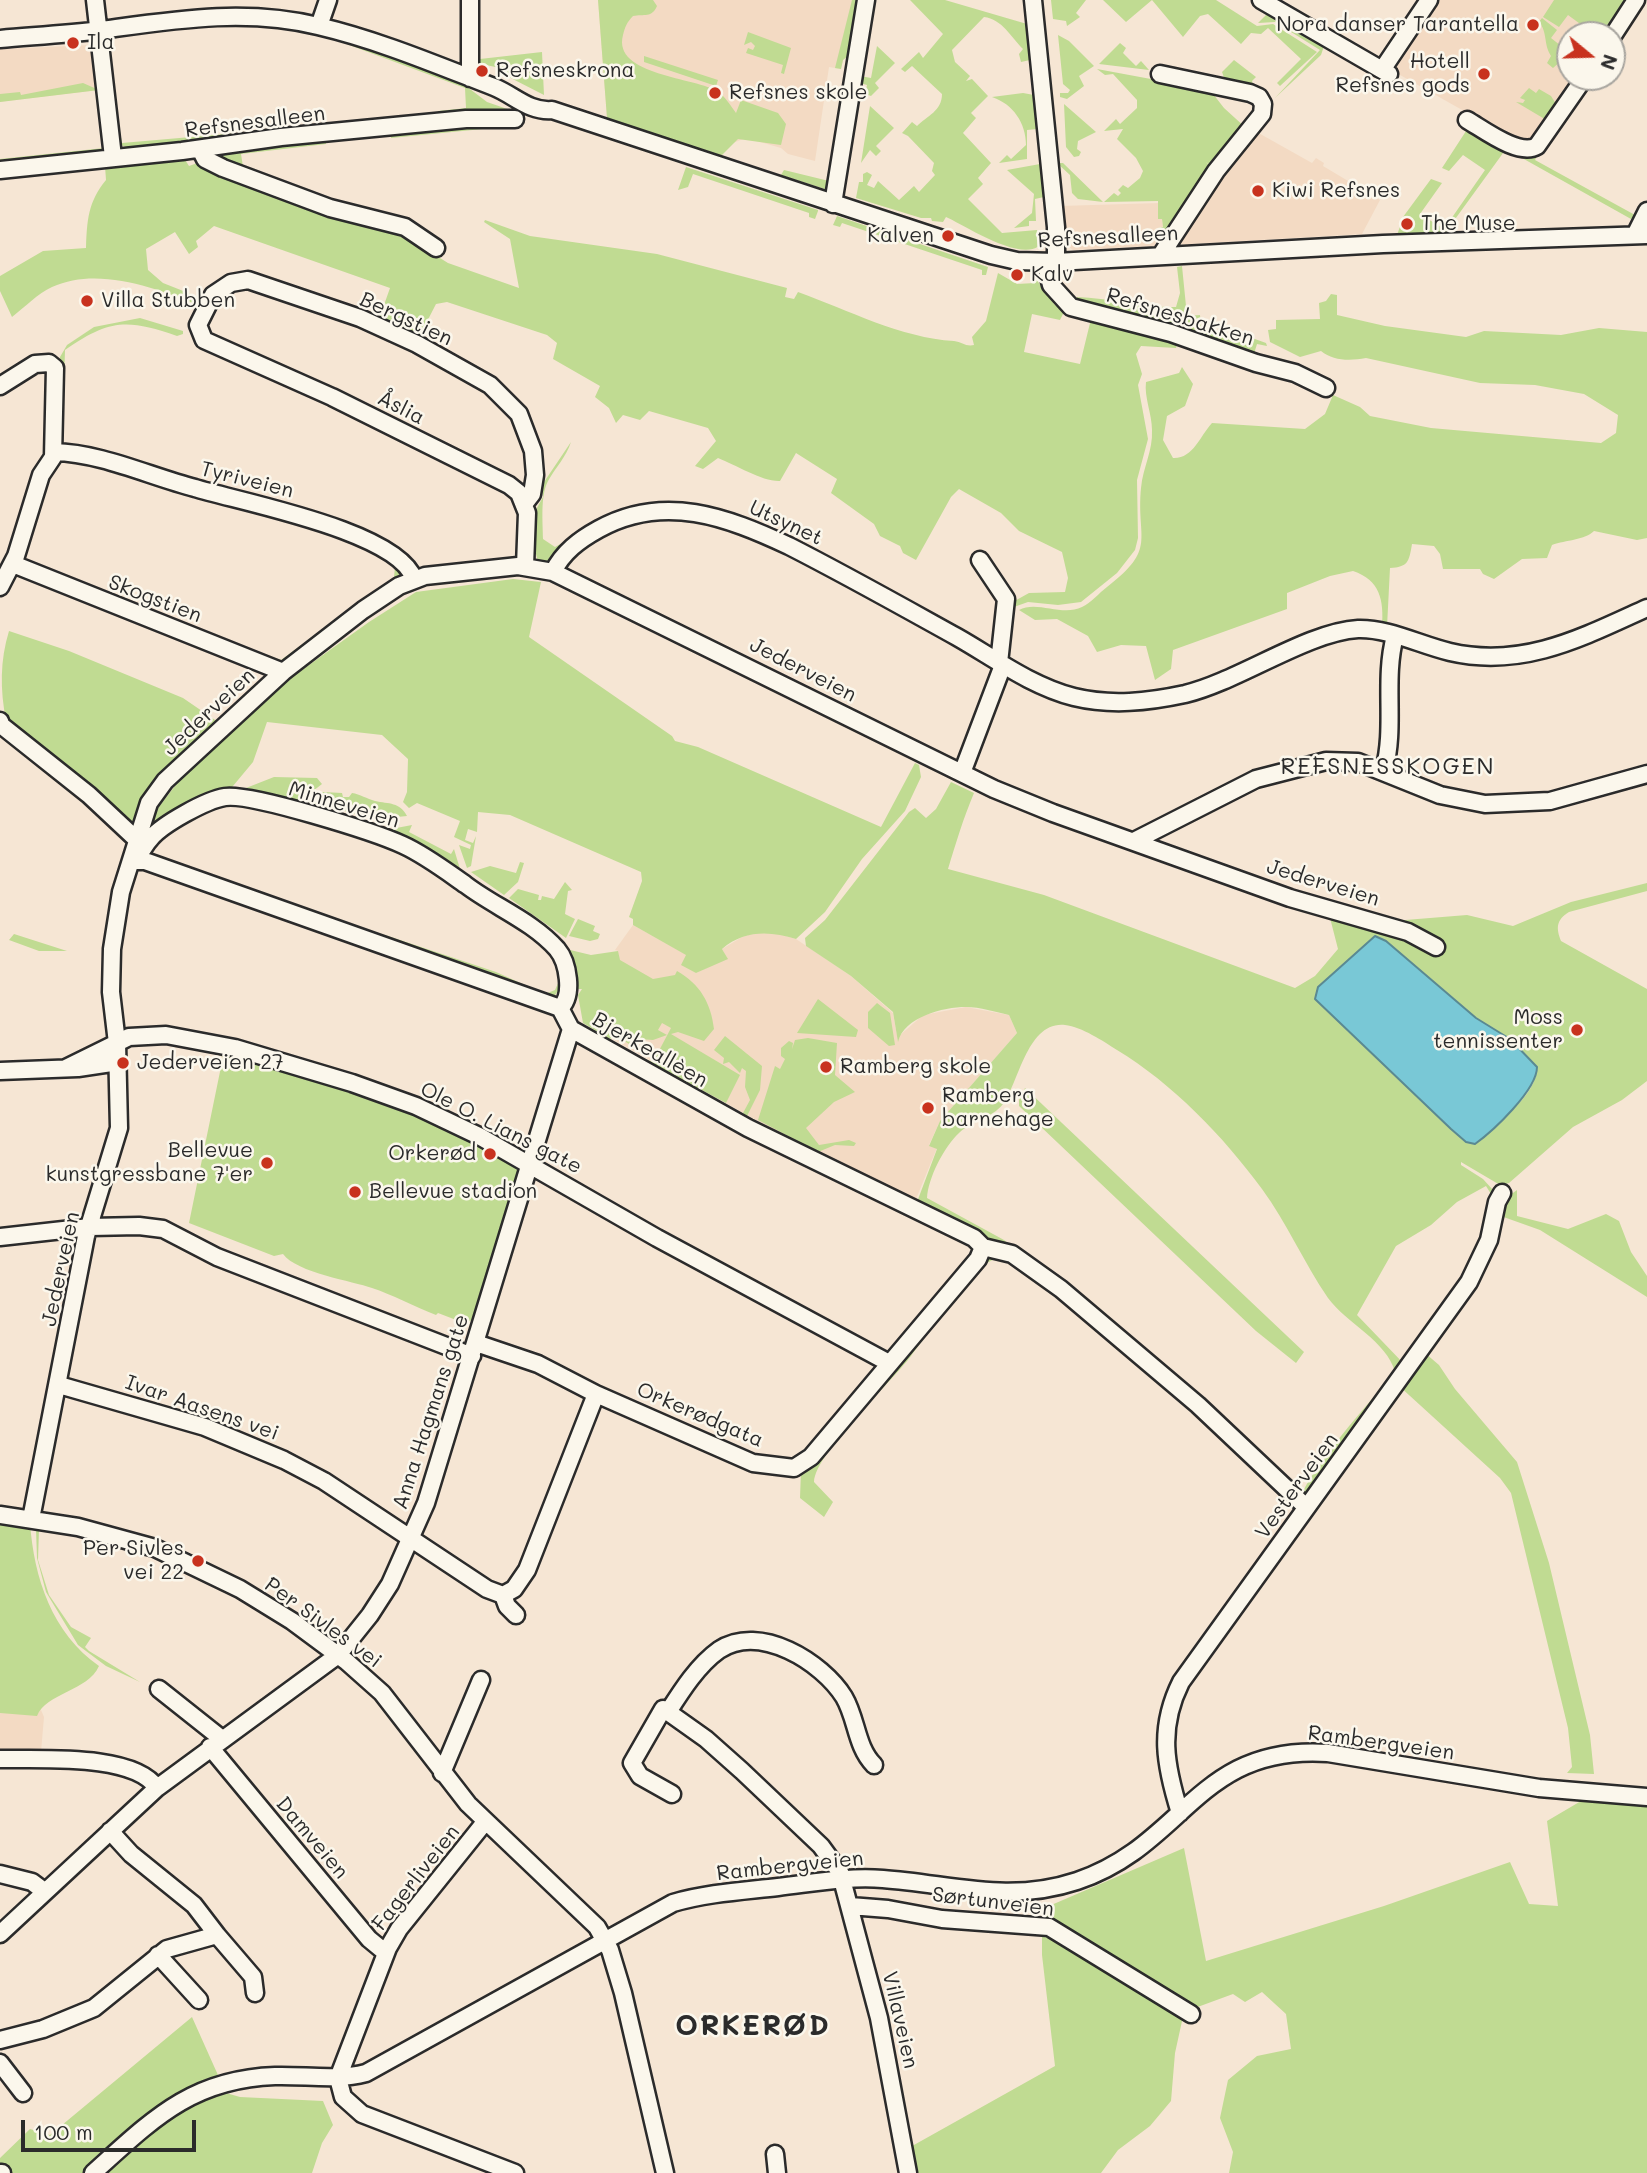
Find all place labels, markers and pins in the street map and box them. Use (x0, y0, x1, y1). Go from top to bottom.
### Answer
place label: Nora danser Tarantella (1276, 12, 1519, 38)
marker: Nora danser Tarantella (1525, 17, 1541, 33)
place label: Ila (87, 30, 115, 56)
marker: Ila (65, 35, 81, 51)
place label: Hotell Refsnes gods (1335, 49, 1470, 99)
place label: Refsneskrona (496, 58, 635, 84)
marker: Refsneskrona (474, 63, 490, 79)
marker: Hotell Refsnes gods (1476, 66, 1492, 82)
place label: Refsnes skole (729, 80, 867, 106)
marker: Refsnes skole (707, 85, 723, 101)
place label: Kiwi Refsnes (1272, 178, 1400, 204)
marker: Kiwi Refsnes (1250, 183, 1266, 199)
place label: The Muse (1421, 211, 1516, 237)
marker: The Muse (1399, 216, 1415, 232)
place label: Kalven (867, 223, 934, 249)
marker: Kalven (940, 228, 956, 244)
place label: Kalv (1031, 262, 1073, 288)
marker: Kalv (1009, 267, 1025, 283)
place label: Villa Stubben (101, 288, 235, 314)
marker: Villa Stubben (79, 293, 95, 309)
place label: Moss tennissenter (1433, 1005, 1563, 1055)
marker: Moss tennissenter (1569, 1022, 1585, 1038)
place label: Jederveien 27 (137, 1050, 284, 1076)
place label: Ramberg skole (840, 1054, 991, 1080)
marker: Jederveien 27 (115, 1055, 131, 1071)
marker: Ramberg skole (818, 1059, 834, 1075)
place label: Ramberg barnehage (942, 1083, 1054, 1133)
marker: Ramberg barnehage (920, 1100, 936, 1116)
place label: Bellevue kunstgressbane 7'er (45, 1138, 253, 1188)
place label: Orkerød (388, 1141, 476, 1167)
marker: Orkerød (482, 1146, 498, 1162)
marker: Bellevue kunstgressbane 7'er (259, 1155, 275, 1171)
place label: Bellevue stadion (369, 1179, 537, 1205)
marker: Bellevue stadion (347, 1184, 363, 1200)
place label: Per Sivles vei 22 (83, 1536, 184, 1586)
marker: Per Sivles vei 22 (190, 1553, 206, 1569)

